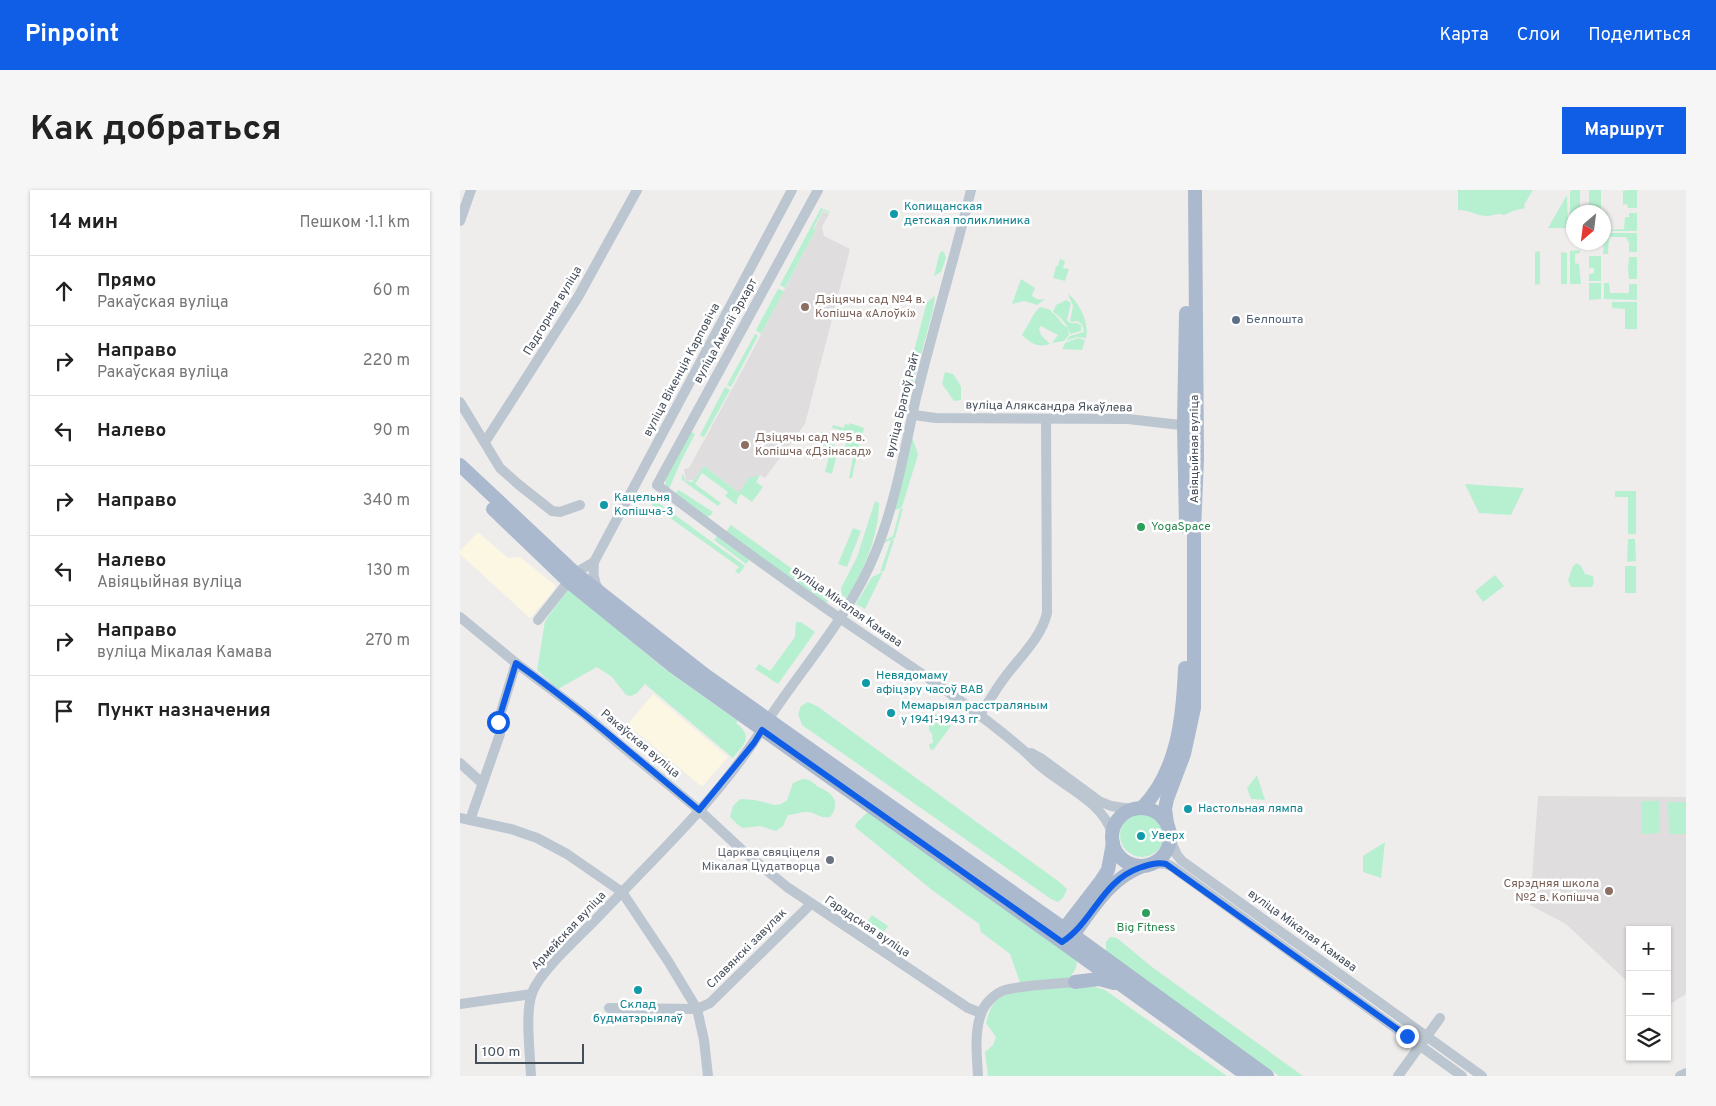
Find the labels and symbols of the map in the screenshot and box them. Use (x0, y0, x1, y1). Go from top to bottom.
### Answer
place label: Копищанская детская поликлиника (904, 199, 1030, 229)
north arrow (1566, 205, 1611, 250)
marker: Копищанская детская поликлиника (888, 208, 900, 220)
street label: Падгорная вуліца (520, 263, 586, 359)
street label: вуліца Амеліі Эрхарт (690, 275, 762, 386)
place label: Дзіцячы сад №4 в. Копішча «Алоўкі» (815, 292, 925, 322)
street label: вуліца Вікенція Карповіча (640, 300, 724, 440)
marker: Дзіцячы сад №4 в. Копішча «Алоўкі» (799, 301, 811, 313)
place label: Белпошта (1246, 312, 1303, 328)
marker: Белпошта (1230, 314, 1242, 326)
street label: вуліца Братоў Райт (882, 350, 924, 460)
street label: Авіяцыйная вуліца (1187, 395, 1203, 503)
street label: вуліца Аляксандра Якаўлева (965, 398, 1133, 416)
place label: Дзіцячы сад №5 в. Копішча «Дзінасад» (755, 430, 871, 460)
marker: Дзіцячы сад №5 в. Копішча «Дзінасад» (739, 439, 751, 451)
place label: Кацельня Копішча-3 (614, 490, 673, 520)
marker: Кацельня Копішча-3 (598, 499, 610, 511)
place label: YogaSpace (1151, 519, 1211, 535)
marker: YogaSpace (1135, 521, 1147, 533)
street label: вуліца Мікалая Камава (789, 563, 905, 651)
place label: Невядомаму афіцэру часоў ВАВ (876, 668, 983, 698)
marker: Невядомаму афіцэру часоў ВАВ (860, 677, 872, 689)
place label: Мемарыял расстраляным у 1941-1943 гг (901, 698, 1048, 728)
street label: Ракаўская вуліца (597, 706, 683, 782)
marker: Мемарыял расстраляным у 1941-1943 гг (885, 707, 897, 719)
route start (487, 711, 510, 734)
place label: Настольная лямпа (1198, 801, 1303, 817)
marker: Настольная лямпа (1182, 803, 1194, 815)
place label: Уверх (1151, 828, 1185, 844)
marker: Уверх (1135, 830, 1147, 842)
place label: Царква свяціцеля Мікалая Цудатворца (702, 845, 820, 875)
marker: Царква свяціцеля Мікалая Цудатворца (824, 854, 836, 866)
place label: Сярэдняя школа №2 в. Копішча (1504, 876, 1599, 906)
marker: Сярэдняя школа №2 в. Копішча (1603, 885, 1615, 897)
street label: вуліца Мікалая Камава (1244, 886, 1360, 976)
street label: Армейская вуліца (528, 888, 610, 974)
street label: Гарадская вуліца (821, 893, 913, 961)
street label: Славянскі завулак (703, 905, 791, 993)
marker: Big Fitness (1140, 907, 1152, 919)
place label: Big Fitness (1117, 920, 1175, 936)
marker: Склад будматэрыялаў (632, 984, 644, 996)
place label: Склад будматэрыялаў (593, 997, 683, 1027)
route end (1396, 1025, 1419, 1048)
scale bar (475, 1041, 584, 1064)

